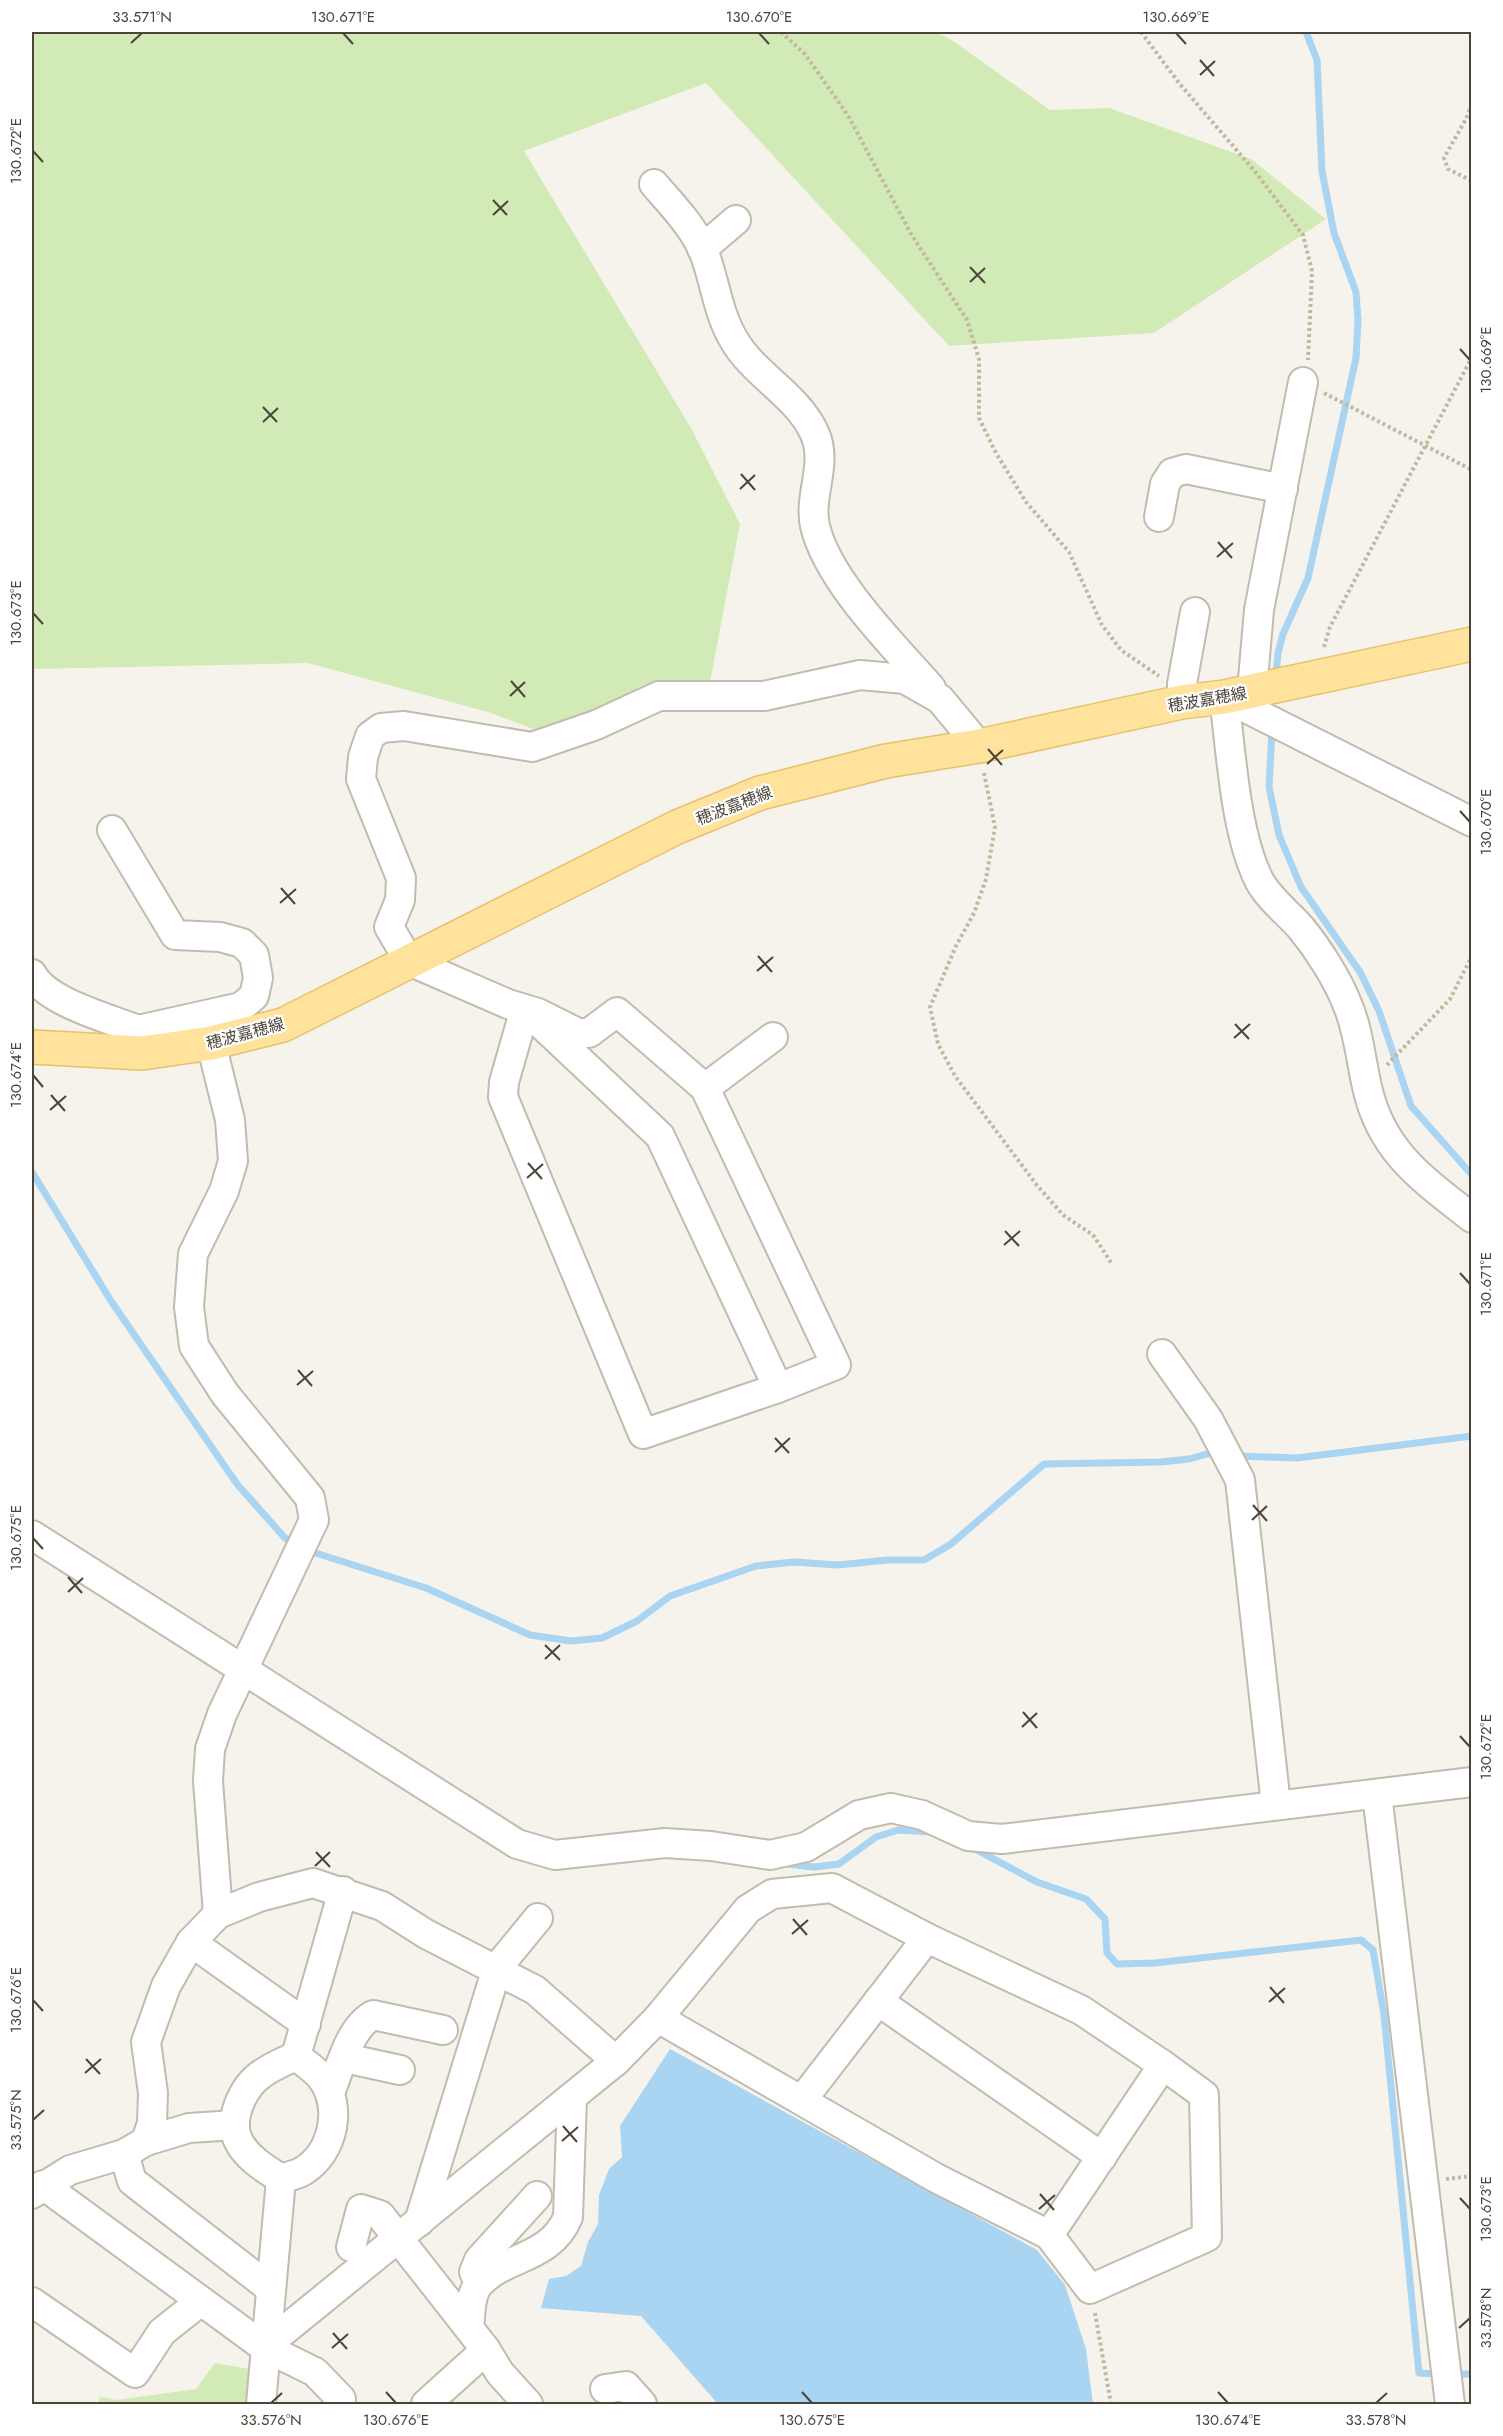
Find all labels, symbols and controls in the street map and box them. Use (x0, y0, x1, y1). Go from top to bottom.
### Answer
text: 33.571°N (112, 6, 172, 28)
text: 130.671°E (311, 6, 375, 28)
text: 130.670°E (726, 6, 792, 28)
text: 130.669°E (1143, 6, 1209, 28)
text: 130.672°E (5, 118, 27, 184)
text: 130.669°E (1475, 327, 1497, 393)
text: 130.673°E (5, 580, 27, 646)
street label: 穂波嘉穂線 (1166, 681, 1248, 718)
street label: 穂波嘉穂線 (693, 780, 776, 831)
text: 130.670°E (1475, 789, 1497, 855)
street label: 穂波嘉穂線 (204, 1012, 287, 1055)
text: 130.674°E (5, 1042, 27, 1108)
text: 130.671°E (1475, 1252, 1497, 1316)
text: 130.675°E (5, 1505, 27, 1571)
text: 130.672°E (1475, 1714, 1497, 1780)
text: 130.676°E (5, 1967, 27, 2033)
text: 33.575°N (5, 2089, 27, 2151)
text: 130.673°E (1475, 2176, 1497, 2242)
text: 33.578°N (1475, 2288, 1497, 2348)
text: 33.576°N (240, 2409, 302, 2431)
text: 130.676°E (363, 2409, 429, 2431)
text: 130.675°E (779, 2409, 845, 2431)
text: 130.674°E (1195, 2409, 1261, 2431)
text: 33.578°N (1346, 2409, 1406, 2431)

